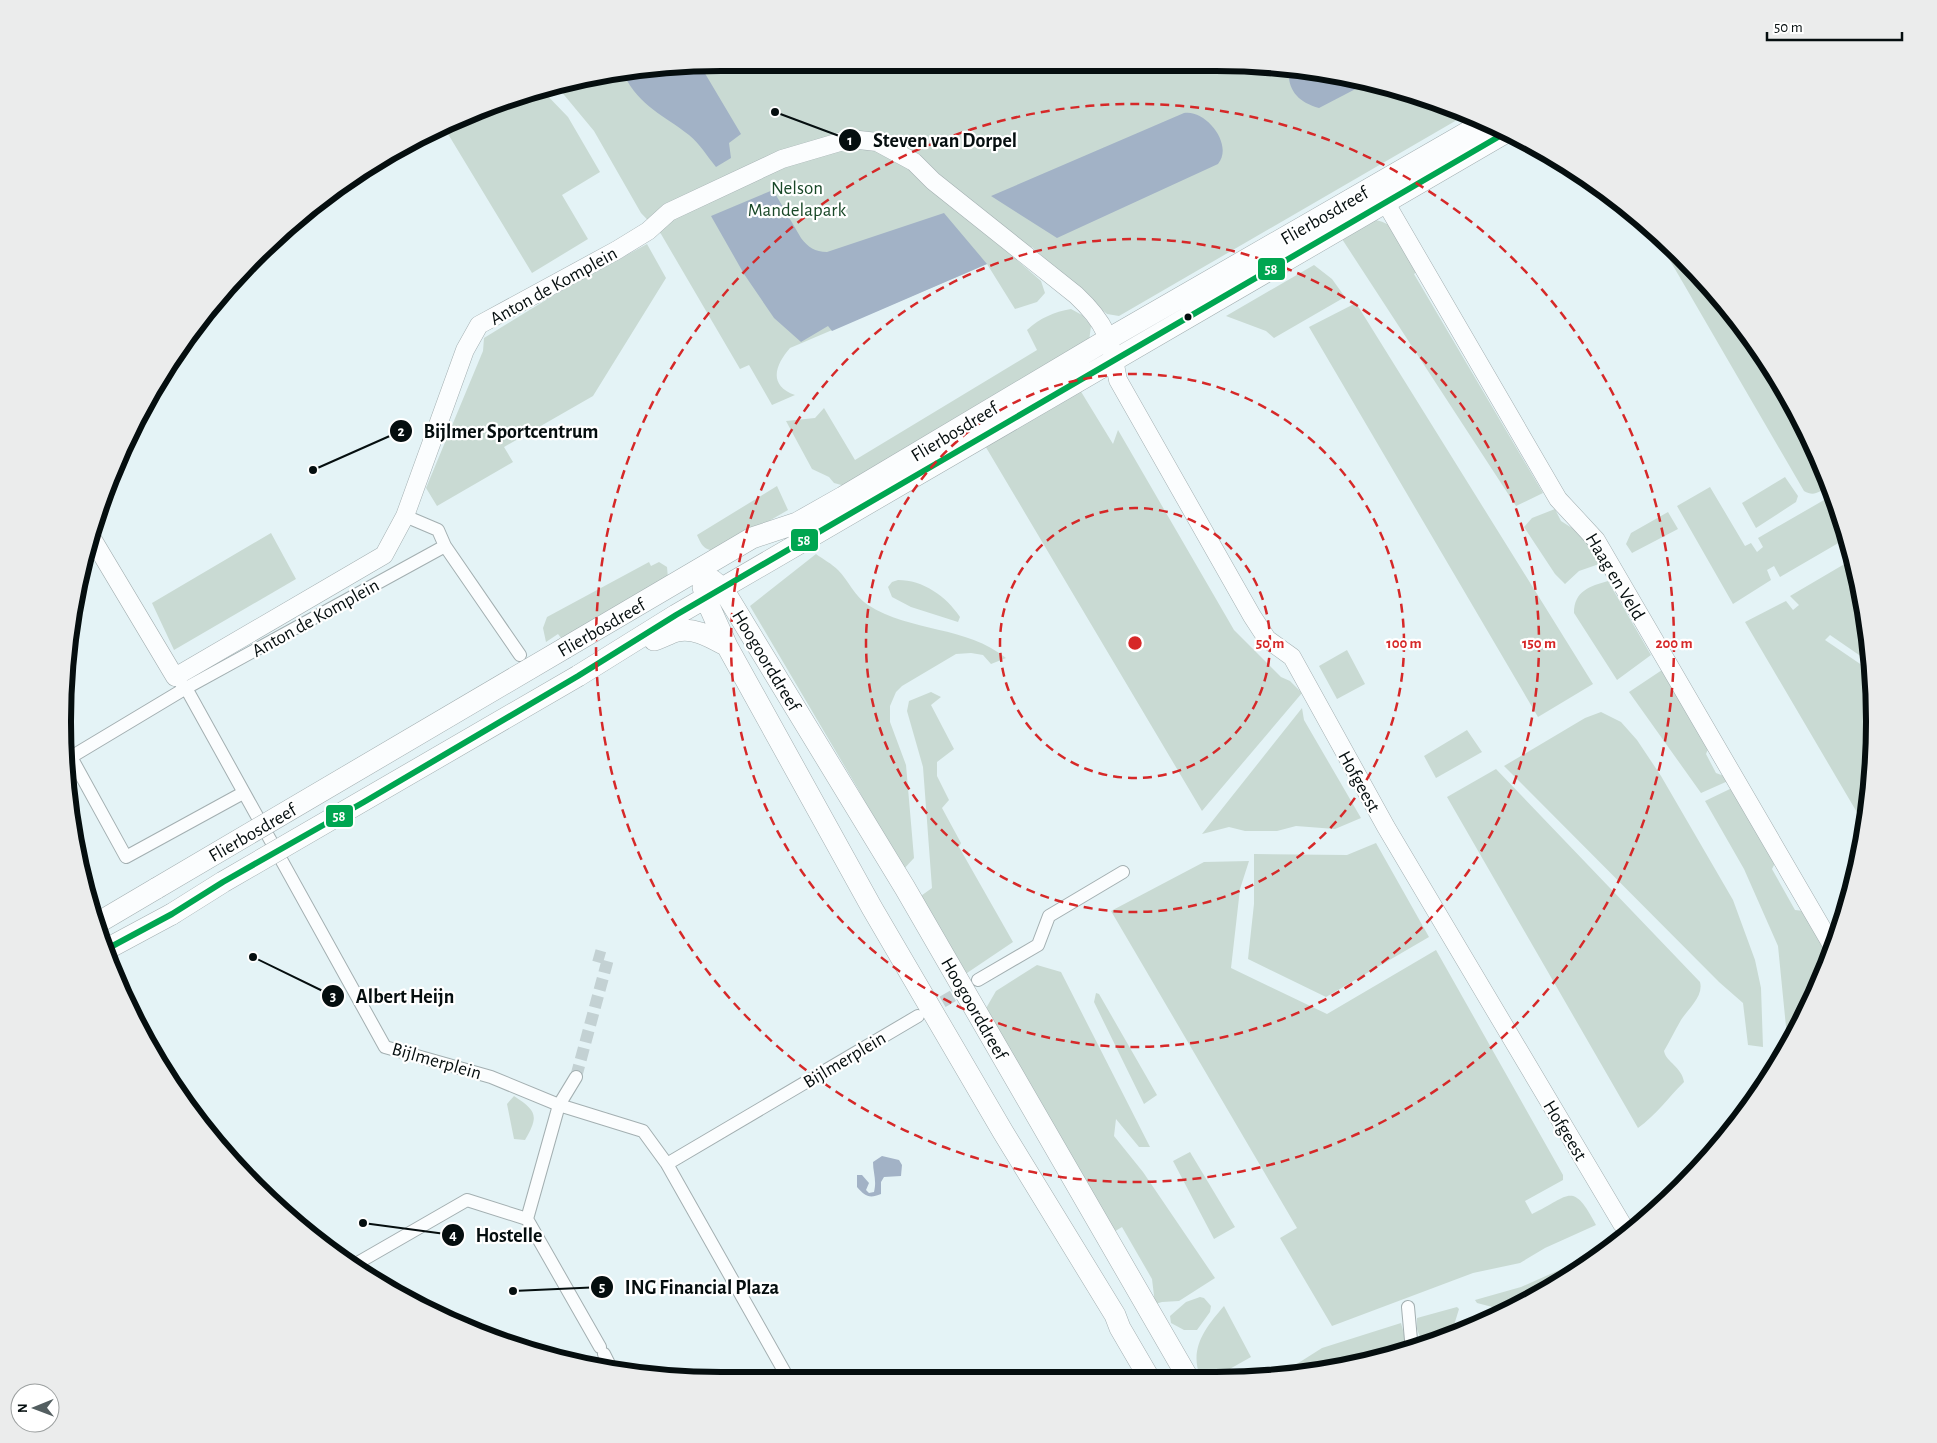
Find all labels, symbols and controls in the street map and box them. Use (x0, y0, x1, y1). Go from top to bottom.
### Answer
scale bar (1767, 10, 1902, 42)
text: 50 m (1774, 20, 1803, 35)
callout: Steven van Dorpel (838, 123, 1027, 158)
text: Steven van Dorpel (873, 131, 1017, 151)
text: 1 (847, 133, 853, 148)
park label: Nelson Mandelapark (748, 179, 847, 220)
street label: Flierbosdreef (1278, 183, 1373, 249)
street label: Anton de Komplein (487, 244, 620, 329)
line badge: 58 (1257, 257, 1286, 281)
text: 58 (1265, 263, 1278, 277)
unlabelled marker (1183, 312, 1193, 322)
street label: Flierbosdreef (908, 398, 1003, 466)
callout: Bijlmer Sportcentrum (389, 414, 609, 449)
text: Bijlmer Sportcentrum (423, 422, 599, 442)
text: 2 (397, 424, 405, 439)
line badge: 58 (790, 528, 819, 552)
street label: Haag en Veld (1581, 530, 1648, 624)
text: 58 (798, 534, 811, 548)
street label: Anton de Komplein (249, 576, 382, 661)
street label: Flierbosdreef (555, 595, 650, 661)
street label: Hoogoorddreef (728, 607, 804, 716)
centre of rings (1126, 634, 1144, 652)
text: 50 m (1256, 636, 1284, 651)
text: 100 m (1386, 636, 1422, 651)
text: 150 m (1522, 636, 1556, 651)
text: 200 m (1655, 636, 1693, 651)
street label: Hofgeest (1334, 748, 1383, 816)
street label: Flierbosdreef (206, 800, 301, 866)
line badge: 58 (325, 804, 354, 828)
text: 58 (333, 810, 346, 824)
street label: Hoogoorddreef (937, 955, 1011, 1064)
callout: Albert Heijn (320, 978, 464, 1013)
text: Albert Heijn (356, 987, 454, 1007)
text: 3 (330, 989, 336, 1004)
street label: Bijlmerplein (800, 1028, 889, 1092)
street label: Bijlmerplein (390, 1040, 483, 1083)
street label: Hofgeest (1539, 1097, 1590, 1164)
callout: Hostelle (440, 1217, 552, 1252)
text: Hostelle (475, 1226, 543, 1246)
text: 4 (449, 1228, 457, 1243)
callout: ING Financial Plaza (589, 1269, 789, 1304)
text: ING Financial Plaza (625, 1278, 780, 1298)
text: 5 (599, 1280, 605, 1295)
north arrow (10, 1383, 60, 1433)
text: N (16, 1403, 30, 1413)

